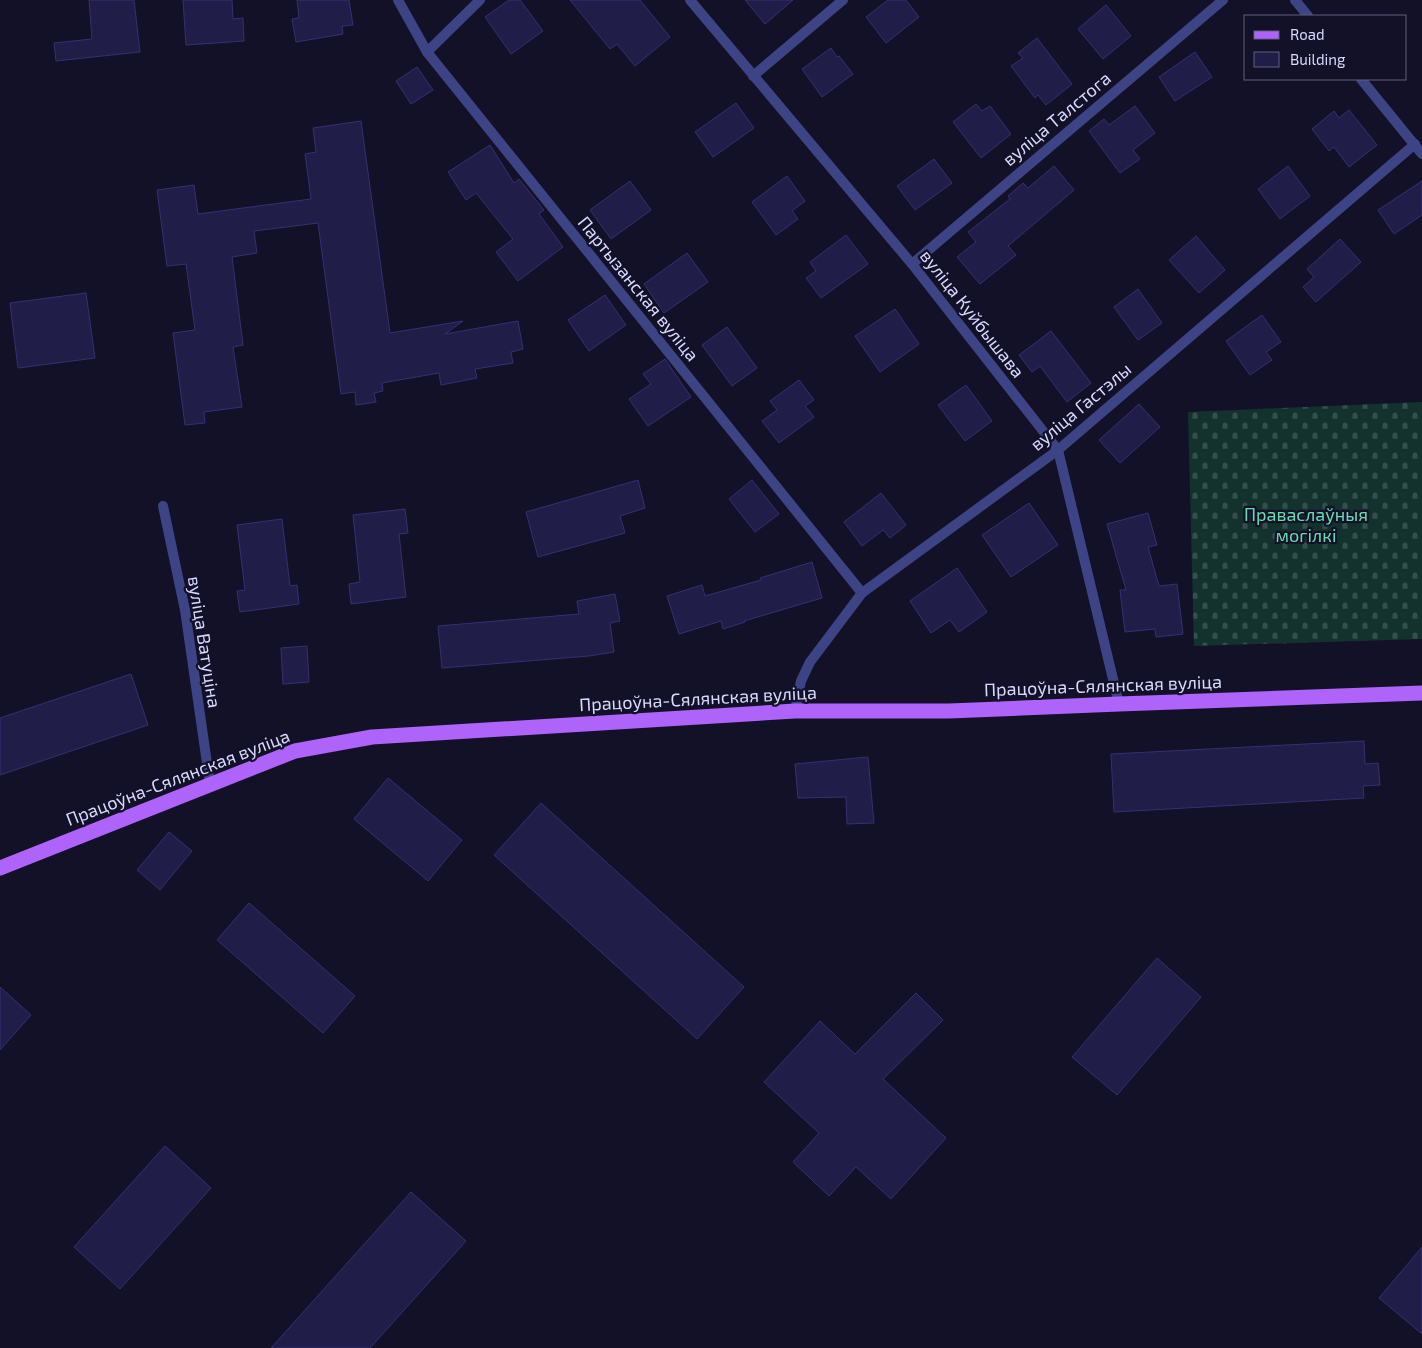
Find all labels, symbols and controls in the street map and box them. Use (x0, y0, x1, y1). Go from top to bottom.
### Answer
legend (1244, 15, 1407, 80)
text: Road (1290, 25, 1325, 43)
text: Building (1290, 50, 1346, 68)
street label: вуліца Талстога (998, 67, 1115, 170)
street label: Партызанская вуліца (574, 212, 704, 365)
street label: вуліца Куйбышава (916, 245, 1030, 382)
street label: вуліца Гастэлы (1025, 358, 1135, 455)
park label: Праваслаўныя могілкі (1244, 503, 1368, 546)
street label: вуліца Ватуціна (184, 574, 226, 709)
street label: Працоўна-Сялянская вуліца (984, 670, 1222, 700)
street label: Працоўна-Сялянская вуліца (579, 681, 817, 715)
street label: Працоўна-Сялянская вуліца (63, 724, 293, 830)

